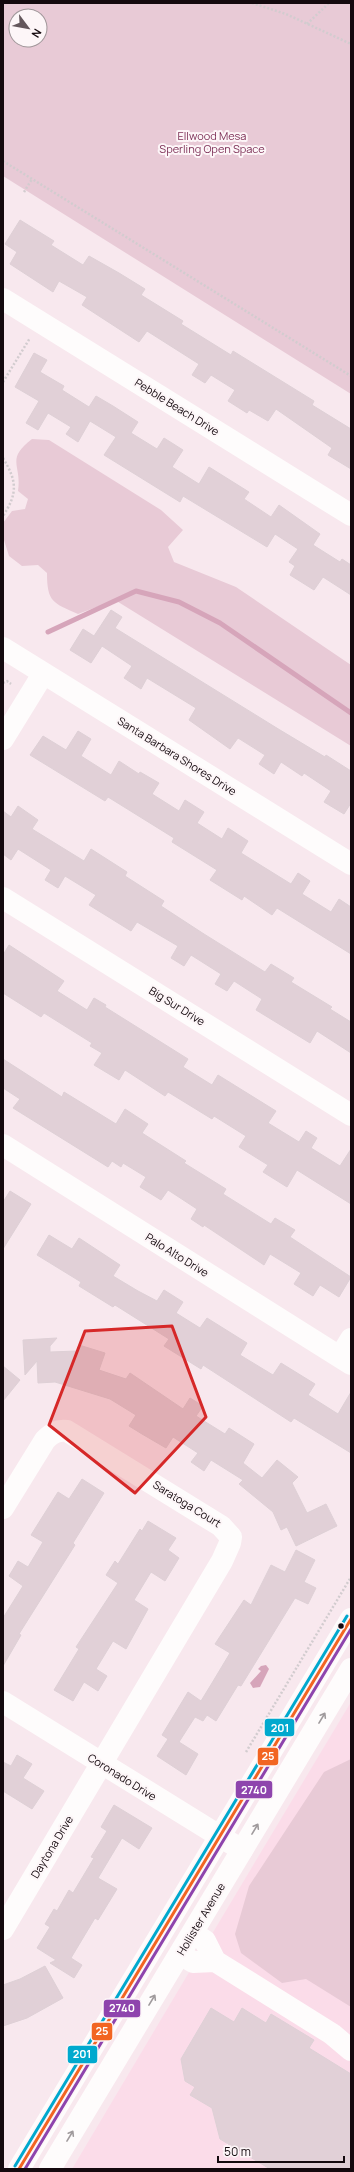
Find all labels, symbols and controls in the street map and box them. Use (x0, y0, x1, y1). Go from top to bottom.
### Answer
north arrow (8, 8, 48, 48)
text: N (28, 26, 45, 41)
park label: Ellwood Mesa Sperling Open Space (159, 128, 265, 156)
street label: Pebble Beach Drive (132, 375, 223, 439)
street label: Santa Barbara Shores Drive (115, 713, 240, 799)
street label: Big Sur Drive (146, 982, 209, 1029)
street label: Palo Alto Drive (143, 1229, 212, 1280)
street label: Saratoga Court (150, 1477, 224, 1530)
unlabelled marker (336, 1621, 346, 1631)
one-way arrow (318, 1712, 326, 1724)
line badge: 201 (264, 1718, 295, 1737)
text: 201 (271, 1720, 289, 1735)
line badge: 25 (257, 1747, 279, 1766)
text: 25 (262, 1748, 275, 1763)
street label: Coronado Drive (85, 1749, 160, 1804)
line badge: 2740 (235, 1780, 273, 1799)
text: 2740 (241, 1782, 267, 1797)
street label: Daytona Drive (27, 1812, 76, 1881)
one-way arrow (251, 1823, 259, 1835)
street label: Hollister Avenue (173, 1879, 228, 1958)
one-way arrow (148, 1994, 156, 2006)
line badge: 2740 (103, 1999, 141, 2018)
text: 2740 (109, 2000, 135, 2015)
line badge: 25 (91, 2022, 113, 2041)
text: 25 (96, 2023, 109, 2038)
line badge: 201 (67, 2045, 98, 2064)
text: 201 (73, 2046, 91, 2061)
one-way arrow (66, 2130, 74, 2142)
scale bar (218, 2138, 344, 2164)
text: 50 m (224, 2143, 251, 2160)

